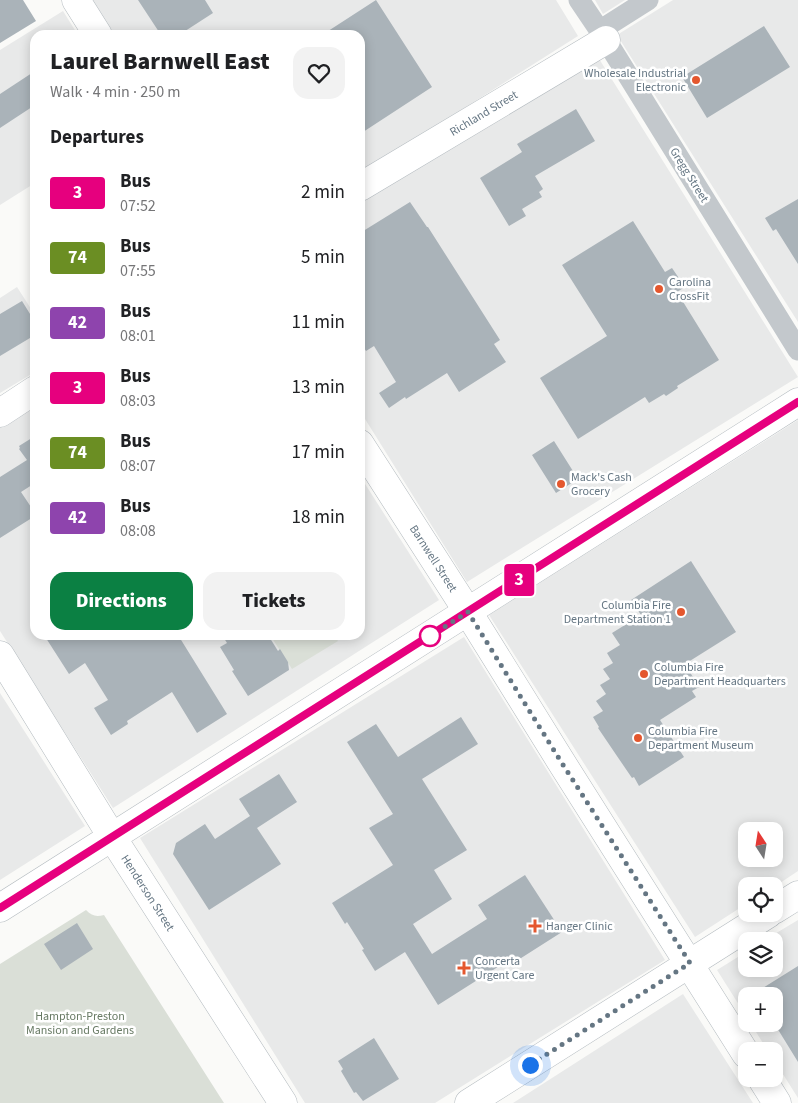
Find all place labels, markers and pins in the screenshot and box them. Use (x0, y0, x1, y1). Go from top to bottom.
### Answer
place label: Wholesale Industrial Electronic (584, 65, 687, 96)
marker: Wholesale Industrial Electronic (690, 74, 702, 86)
place label: Carolina CrossFit (669, 274, 711, 305)
marker: Carolina CrossFit (653, 283, 665, 295)
place label: Mack's Cash Grocery (571, 469, 632, 500)
marker: Mack's Cash Grocery (555, 478, 567, 490)
place label: Columbia Fire Department Station 1 (564, 597, 671, 628)
marker: Columbia Fire Department Station 1 (675, 606, 687, 618)
unlabelled marker (419, 625, 441, 647)
place label: Columbia Fire Department Headquarters (654, 659, 786, 690)
marker: Columbia Fire Department Headquarters (638, 668, 650, 680)
place label: Columbia Fire Department Museum (648, 723, 754, 754)
marker: Columbia Fire Department Museum (632, 732, 644, 744)
place label: Hanger Clinic (546, 918, 613, 935)
marker: Hanger Clinic (528, 919, 542, 933)
place label: Concerta Urgent Care (475, 953, 535, 984)
marker: Concerta Urgent Care (457, 961, 471, 975)

